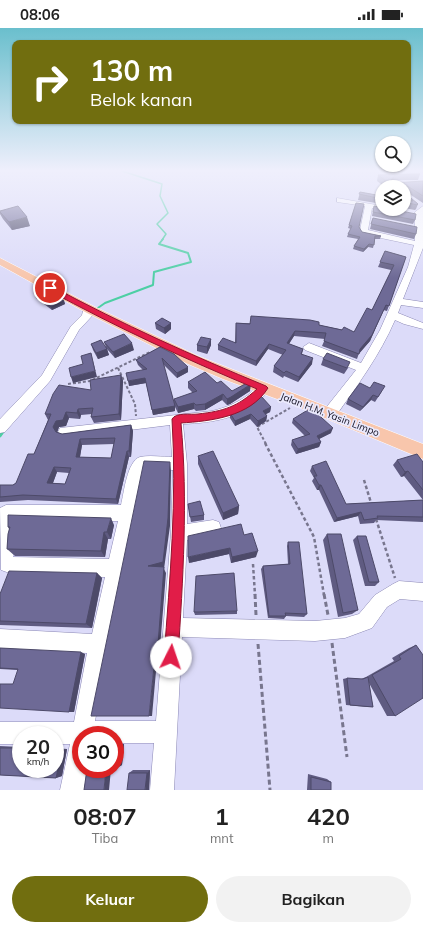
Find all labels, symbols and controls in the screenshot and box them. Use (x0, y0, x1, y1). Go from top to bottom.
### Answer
text: 08:06 (20, 5, 60, 24)
text: 130 m (90, 53, 173, 88)
icon: right (24, 56, 76, 108)
text: Belok kanan (90, 88, 192, 111)
map controls (375, 136, 411, 216)
button: search (375, 136, 411, 172)
button: layers (375, 180, 411, 216)
pin (33, 271, 67, 305)
icon: arrive (39, 277, 61, 299)
street label: Jalan H.M. Yasin Limpo (278, 390, 381, 439)
position arrow (150, 636, 192, 678)
speed limit sign: 30 (72, 726, 124, 778)
text: 20 (26, 734, 50, 759)
text: km/h (27, 755, 49, 768)
text: 08:07 (73, 801, 137, 831)
text: 1 (214, 801, 229, 831)
text: 420 (307, 801, 350, 831)
text: Tiba (92, 830, 118, 846)
text: mnt (210, 830, 233, 846)
text: m (323, 830, 334, 846)
button: Keluar (12, 876, 208, 922)
button: Bagikan (216, 876, 411, 922)

